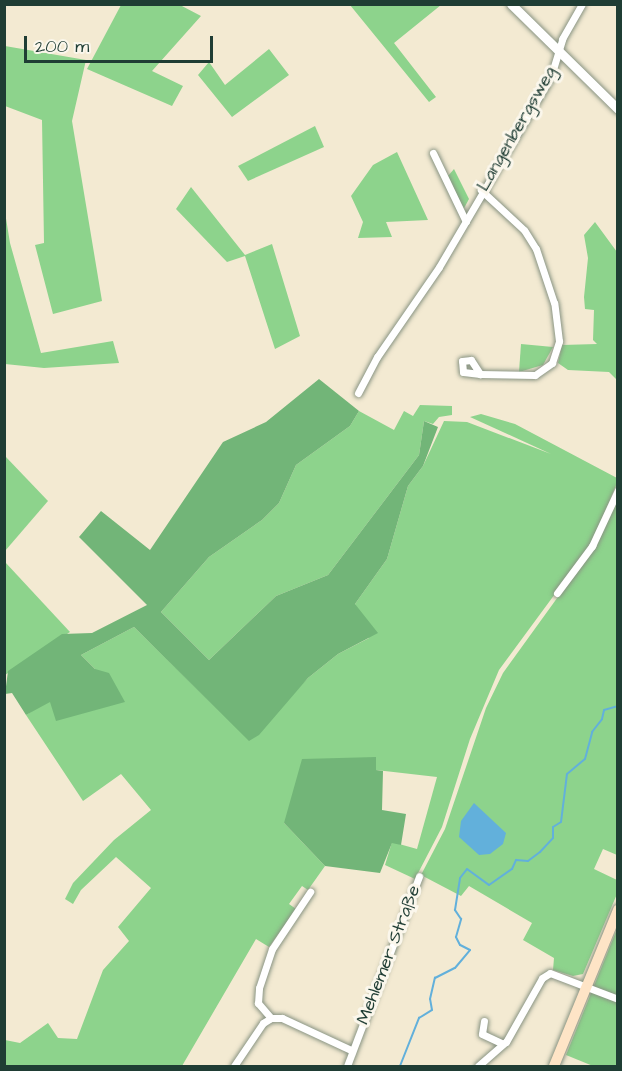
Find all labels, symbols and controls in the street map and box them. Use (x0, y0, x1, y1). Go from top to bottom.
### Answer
scale bar (27, 24, 216, 62)
text: 200 m (35, 34, 89, 59)
street label: Langenbergsweg (473, 63, 561, 195)
street label: Mehlemer Straße (352, 882, 426, 1028)

